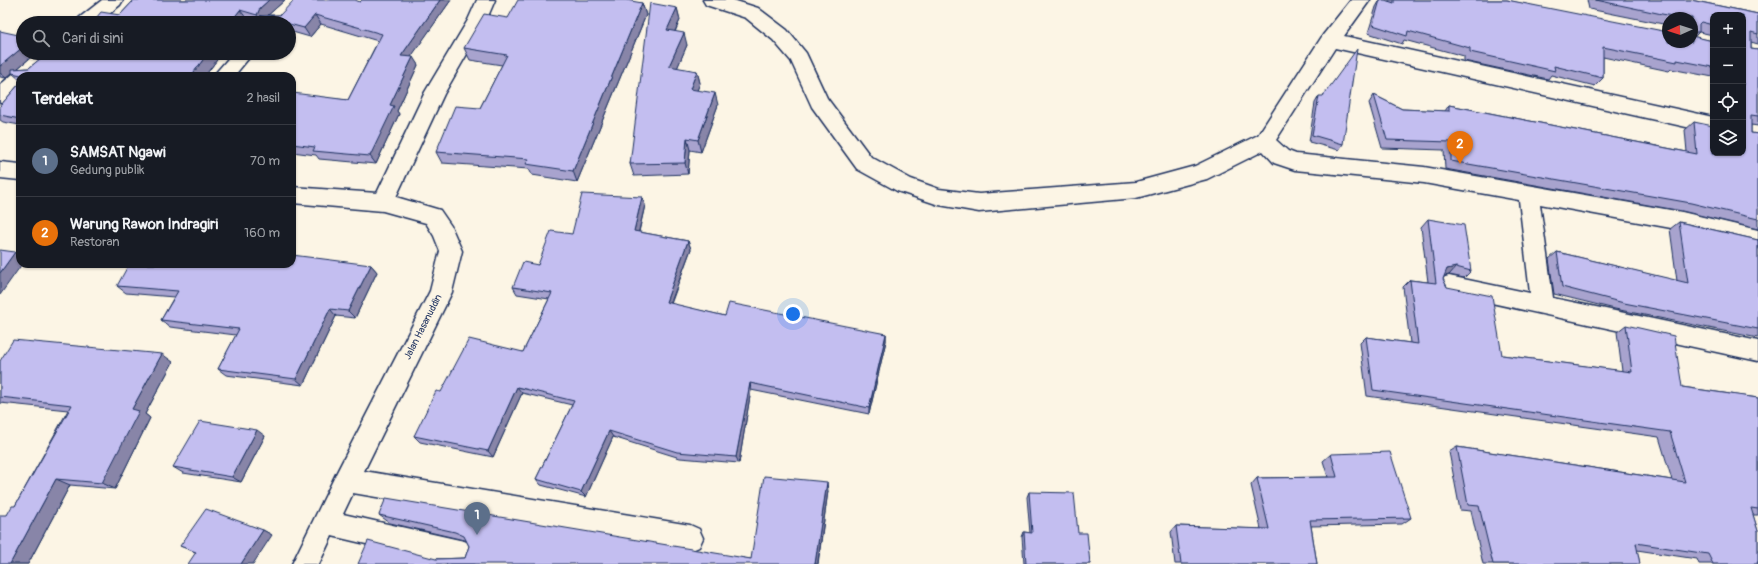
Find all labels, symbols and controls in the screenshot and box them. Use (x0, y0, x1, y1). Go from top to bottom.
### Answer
north arrow (1662, 12, 1698, 48)
map controls (1710, 12, 1746, 156)
button: + (1710, 12, 1746, 48)
search box (16, 16, 296, 60)
icon: search (30, 27, 52, 49)
text: Cari di sini (62, 29, 123, 48)
button: − (1710, 48, 1746, 84)
button: locate (1710, 84, 1746, 120)
text: Terdekat (32, 88, 93, 109)
text: 2 hasil (247, 90, 280, 106)
button: layers (1710, 120, 1746, 156)
pin: 2 (1447, 131, 1473, 164)
text: SAMSAT Ngawi (70, 143, 166, 162)
text: 1 (42, 153, 48, 169)
text: 70 m (250, 153, 280, 169)
text: Gedung publik (70, 162, 145, 178)
text: Warung Rawon Indragiri (70, 215, 218, 234)
text: 2 (41, 225, 49, 241)
text: 160 m (244, 225, 280, 241)
text: Restoran (70, 234, 120, 250)
street label: Jalan Hasanuddin (401, 292, 445, 362)
your location (783, 304, 803, 324)
pin: 1 (464, 502, 490, 535)

